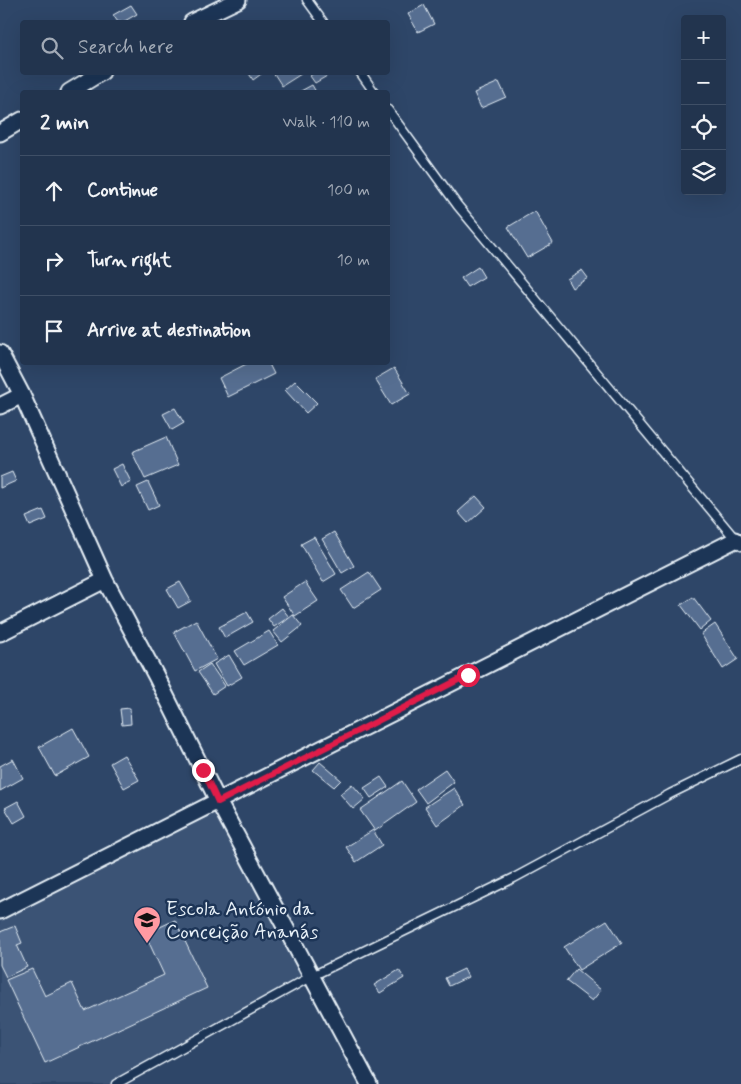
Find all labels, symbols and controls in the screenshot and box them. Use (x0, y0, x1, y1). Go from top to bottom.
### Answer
map controls (681, 15, 726, 195)
button: + (681, 15, 726, 60)
search box (20, 20, 390, 75)
icon: search (38, 34, 66, 62)
text: Search here (78, 35, 174, 60)
button: − (681, 60, 726, 105)
button: locate (681, 105, 726, 150)
text: 2 min (40, 109, 89, 137)
text: Walk · 110 m (282, 112, 370, 133)
button: layers (681, 150, 726, 195)
icon: ahead (40, 177, 68, 205)
text: Continue (87, 178, 158, 203)
text: 100 m (327, 180, 370, 201)
icon: right (40, 247, 68, 275)
text: Turn right (87, 248, 171, 273)
text: 10 m (337, 250, 370, 271)
icon: arrive (40, 317, 68, 345)
text: Arrive at destination (87, 318, 251, 343)
route start (457, 664, 480, 687)
route end (192, 759, 215, 782)
place label: Escola António da Conceição Ananás (166, 896, 318, 946)
school or university icon: Escola António da Conceição Ananás (132, 905, 162, 944)

